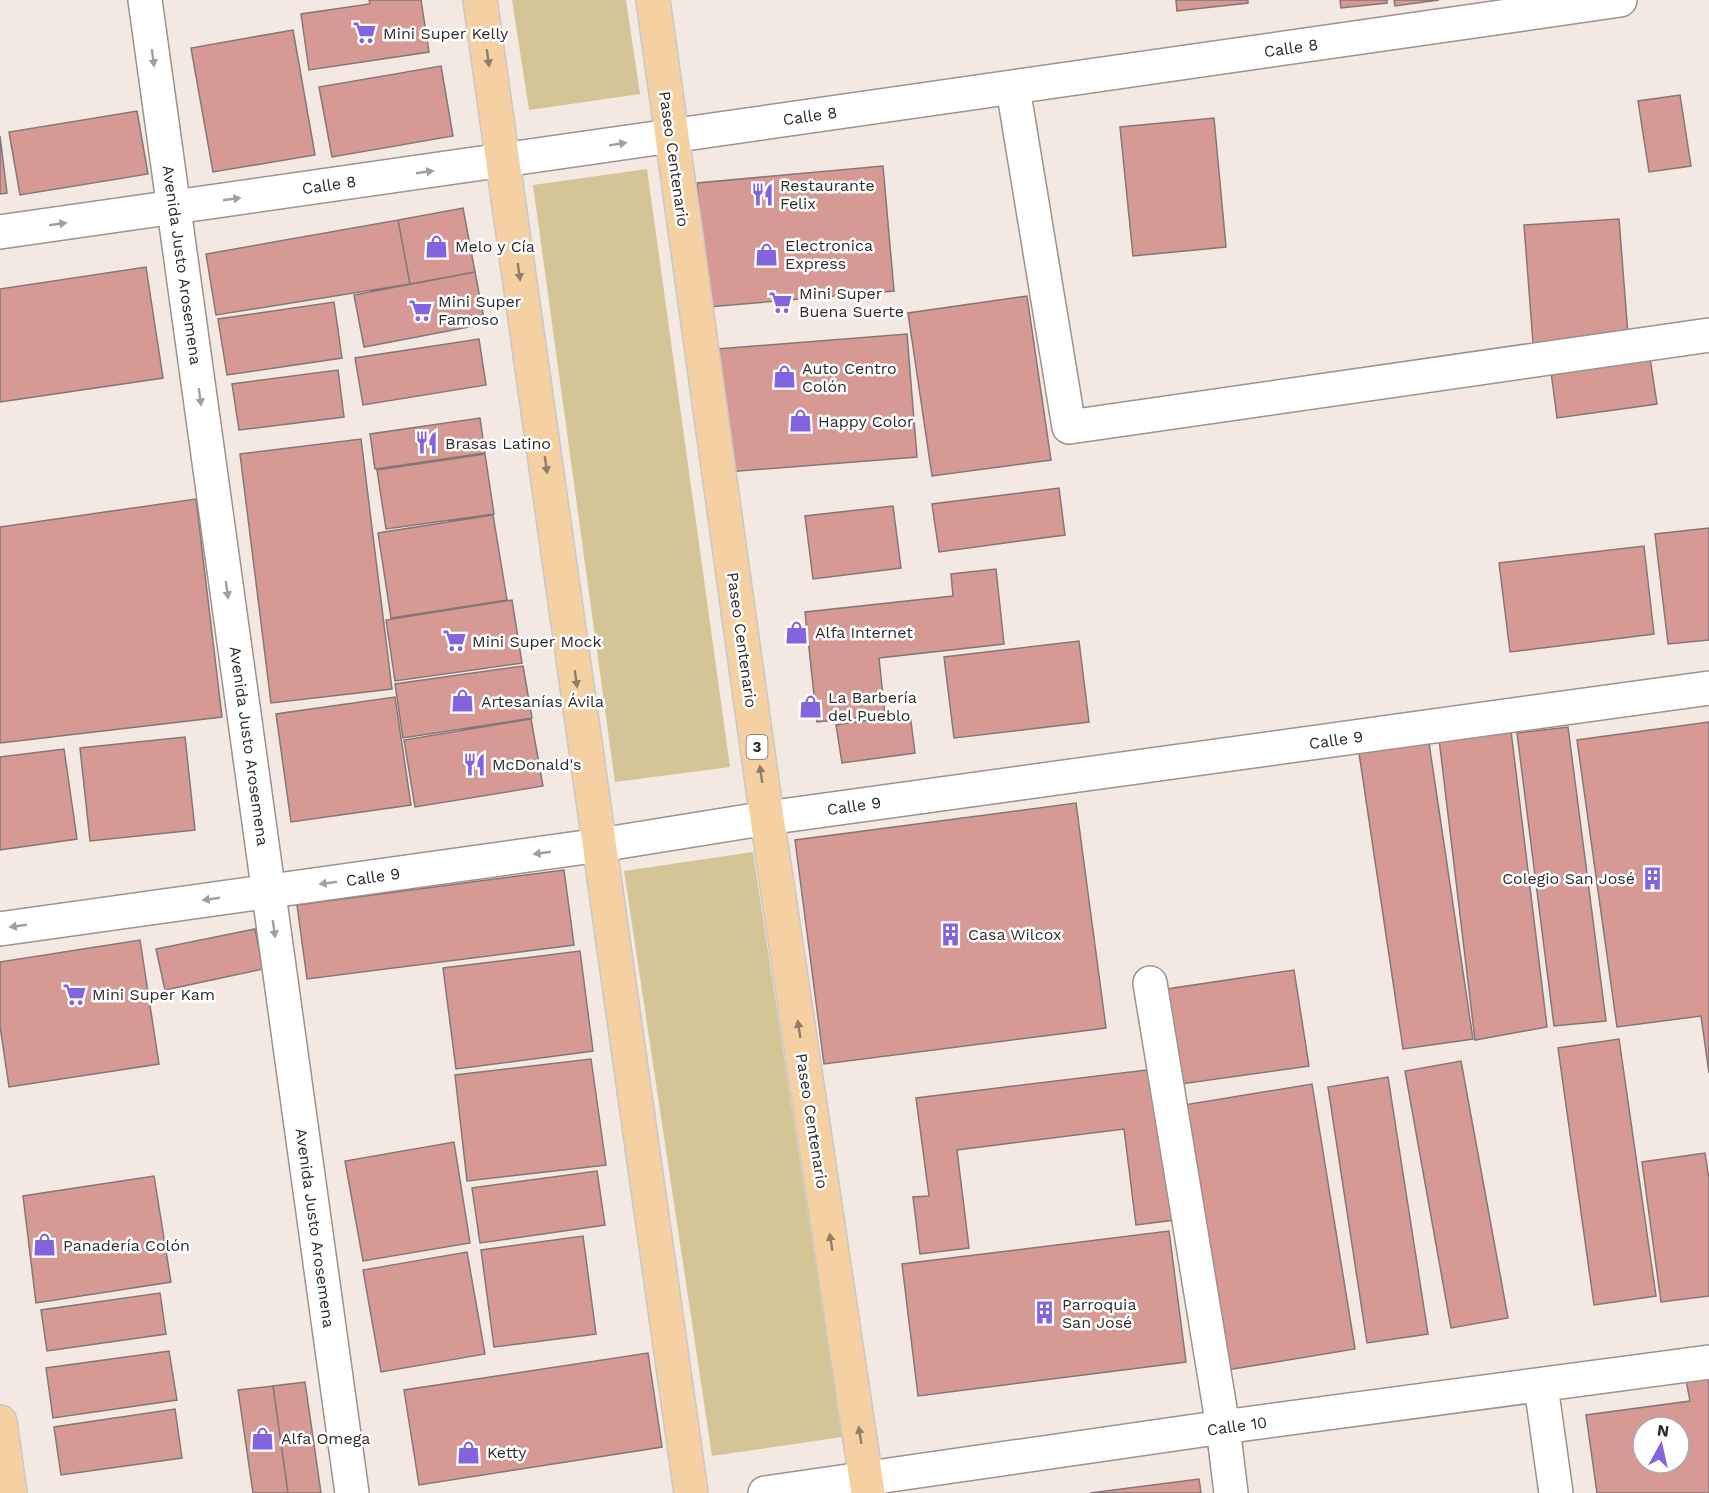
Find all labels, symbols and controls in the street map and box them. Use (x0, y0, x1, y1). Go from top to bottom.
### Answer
supermarket icon: Mini Super Kelly (352, 20, 378, 46)
place label: Mini Super Kelly (383, 24, 509, 43)
street label: Calle 8 (1263, 35, 1319, 61)
one-way arrow (149, 49, 158, 68)
one-way arrow (484, 49, 493, 68)
street label: Paseo Centenario (655, 90, 693, 228)
street label: Calle 8 (782, 103, 838, 129)
one-way arrow (609, 139, 628, 148)
street label: Avenida Justo Arosemena (159, 164, 205, 366)
one-way arrow (416, 167, 435, 176)
street label: Calle 8 (301, 172, 357, 198)
place label: Restaurante Felix (780, 176, 875, 213)
restaurant icon: Restaurante Felix (749, 181, 775, 207)
one-way arrow (222, 195, 241, 204)
one-way arrow (49, 219, 68, 228)
shop icon: Melo y Cía (424, 233, 450, 259)
place label: Electronica Express (785, 236, 873, 273)
place label: Melo y Cía (455, 237, 535, 256)
shop icon: Electronica Express (754, 241, 780, 267)
one-way arrow (514, 262, 523, 281)
place label: Mini Super Buena Suerte (799, 284, 904, 321)
supermarket icon: Mini Super Buena Suerte (768, 289, 794, 315)
place label: Mini Super Famoso (438, 292, 522, 329)
supermarket icon: Mini Super Famoso (407, 297, 433, 323)
place label: Auto Centro Colón (802, 359, 897, 396)
shop icon: Auto Centro Colón (771, 364, 797, 390)
one-way arrow (196, 387, 205, 406)
shop icon: Happy Color (787, 408, 813, 434)
place label: Happy Color (818, 412, 914, 431)
restaurant icon: Brasas Latino (414, 430, 440, 456)
place label: Brasas Latino (445, 434, 551, 453)
one-way arrow (541, 455, 550, 474)
street label: Paseo Centenario (723, 571, 761, 709)
one-way arrow (222, 580, 232, 599)
shop icon: Alfa Internet (784, 619, 810, 645)
place label: Alfa Internet (815, 623, 913, 642)
supermarket icon: Mini Super Mock (441, 628, 467, 654)
place label: Mini Super Mock (472, 632, 602, 651)
street label: Avenida Justo Arosemena (226, 645, 272, 847)
one-way arrow (572, 669, 581, 688)
shop icon: Artesanías Ávila (450, 688, 476, 714)
place label: La Barbería del Pueblo (828, 688, 917, 725)
place label: Artesanías Ávila (481, 692, 604, 711)
shop icon: La Barbería del Pueblo (797, 693, 823, 719)
street label: Calle 9 (1308, 727, 1364, 753)
road number: 3 (746, 735, 768, 759)
restaurant icon: McDonald's (461, 751, 487, 777)
place label: McDonald's (492, 755, 582, 774)
one-way arrow (756, 764, 765, 783)
street label: Calle 9 (826, 793, 882, 819)
one-way arrow (532, 848, 551, 858)
street label: Calle 9 (345, 864, 401, 890)
building icon: Colegio San José (1640, 865, 1666, 891)
place label: Colegio San José (1502, 869, 1635, 888)
one-way arrow (318, 878, 337, 887)
one-way arrow (201, 895, 220, 904)
one-way arrow (269, 919, 278, 938)
building icon: Casa Wilcox (937, 921, 963, 947)
one-way arrow (8, 922, 27, 931)
place label: Casa Wilcox (968, 925, 1062, 944)
supermarket icon: Mini Super Kam (61, 981, 87, 1007)
place label: Mini Super Kam (92, 985, 215, 1004)
one-way arrow (794, 1019, 803, 1038)
street label: Paseo Centenario (792, 1052, 832, 1190)
street label: Avenida Justo Arosemena (292, 1127, 338, 1329)
shop icon: Panadería Colón (32, 1232, 58, 1258)
one-way arrow (826, 1233, 835, 1252)
place label: Panadería Colón (63, 1236, 190, 1255)
place label: Parroquia San José (1062, 1295, 1136, 1332)
building icon: Parroquia San José (1031, 1300, 1057, 1326)
street label: Calle 10 (1206, 1412, 1268, 1440)
north arrow (1631, 1415, 1691, 1475)
text: N (1656, 1420, 1670, 1441)
shop icon: Alfa Omega (250, 1425, 276, 1451)
one-way arrow (855, 1426, 864, 1445)
place label: Alfa Omega (281, 1429, 370, 1448)
shop icon: Ketty (456, 1439, 482, 1465)
place label: Ketty (487, 1443, 527, 1462)

